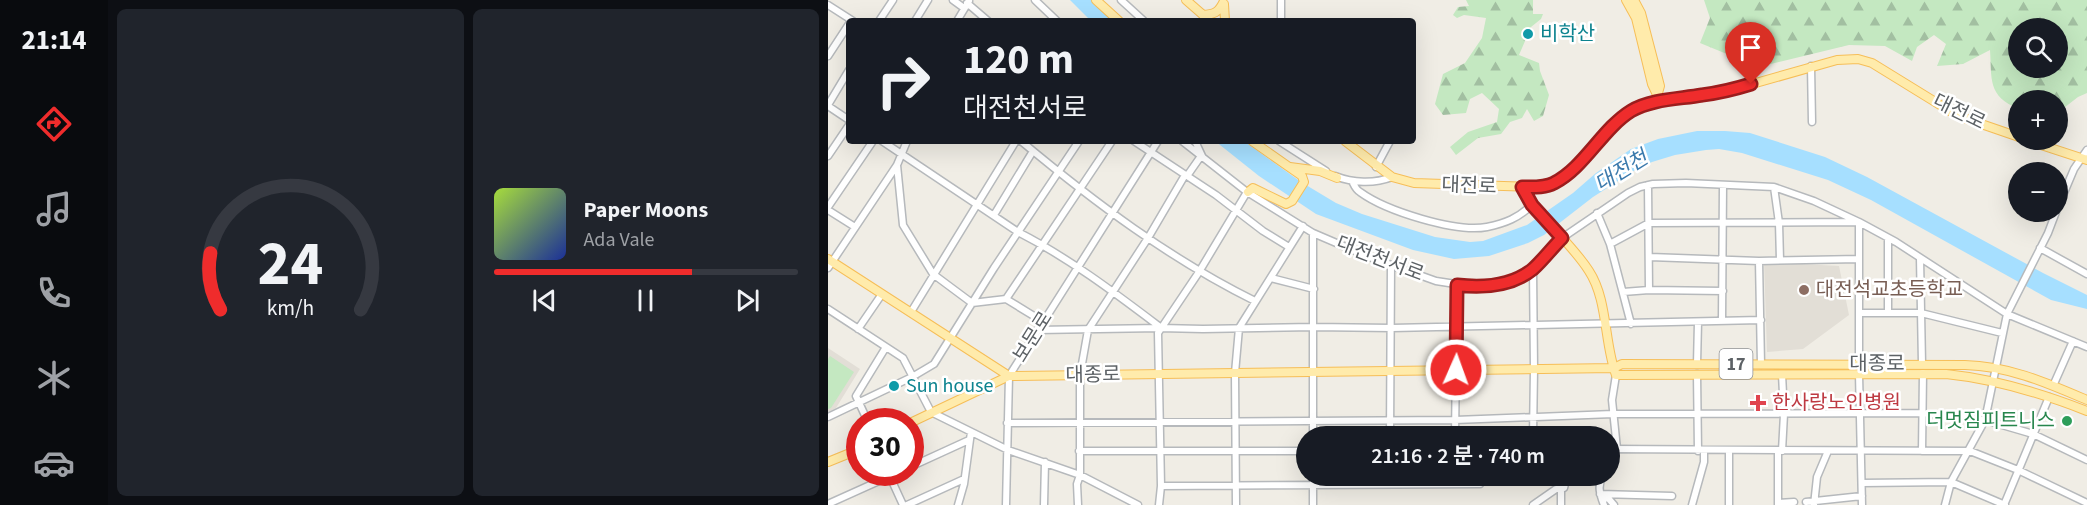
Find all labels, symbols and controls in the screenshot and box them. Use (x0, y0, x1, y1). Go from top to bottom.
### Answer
map controls (2008, 18, 2068, 222)
button: search (2008, 18, 2068, 78)
place label: 비학산 (1540, 20, 1595, 48)
text: 21:14 (21, 21, 87, 60)
pin (1725, 22, 1776, 84)
marker: 비학산 (1521, 27, 1535, 41)
text: 120 m (963, 30, 1074, 90)
icon: arrive (1734, 31, 1767, 64)
icon: right (864, 42, 942, 120)
street label: 대전로 (1928, 87, 1990, 137)
text: 대전천서로 (963, 89, 1087, 128)
button: + (2008, 90, 2068, 150)
icon: directions (33, 103, 75, 145)
water label: 대전천 (1588, 142, 1656, 199)
button: − (2008, 162, 2068, 222)
street label: 대전로 (1441, 171, 1497, 201)
icon: music (33, 188, 75, 230)
text: Paper Moons (584, 194, 708, 226)
text: 24 (257, 220, 323, 309)
text: Ada Vale (584, 226, 655, 254)
street label: 대전천서로 (1332, 229, 1428, 289)
icon: phone (33, 272, 75, 314)
place label: 대전석교초등학교 (1816, 276, 1963, 304)
marker: 대전석교초등학교 (1797, 283, 1811, 297)
icon: previous (528, 284, 561, 317)
icon: pause (629, 284, 662, 317)
icon: next (731, 284, 764, 317)
text: km/h (266, 293, 314, 324)
street label: 보문로 (1007, 306, 1059, 368)
position arrow (1424, 338, 1488, 402)
road number: 17 (1720, 349, 1752, 379)
street label: 대종로 (1849, 350, 1905, 378)
icon: climate (33, 357, 75, 399)
street label: 대종로 (1065, 361, 1121, 389)
place label: Sun house (906, 372, 993, 400)
marker: Sun house (887, 379, 901, 393)
place label: 한사랑노인병원 (1772, 389, 1901, 417)
marker: 한사랑노인병원 (1749, 394, 1767, 412)
place label: 더멋짐피트니스 (1926, 407, 2055, 435)
speed limit sign: 30 (846, 408, 924, 486)
marker: 더멋짐피트니스 (2060, 414, 2074, 428)
text: 21:16 · 2 분 · 740 m (1371, 440, 1545, 472)
icon: car (33, 442, 75, 484)

